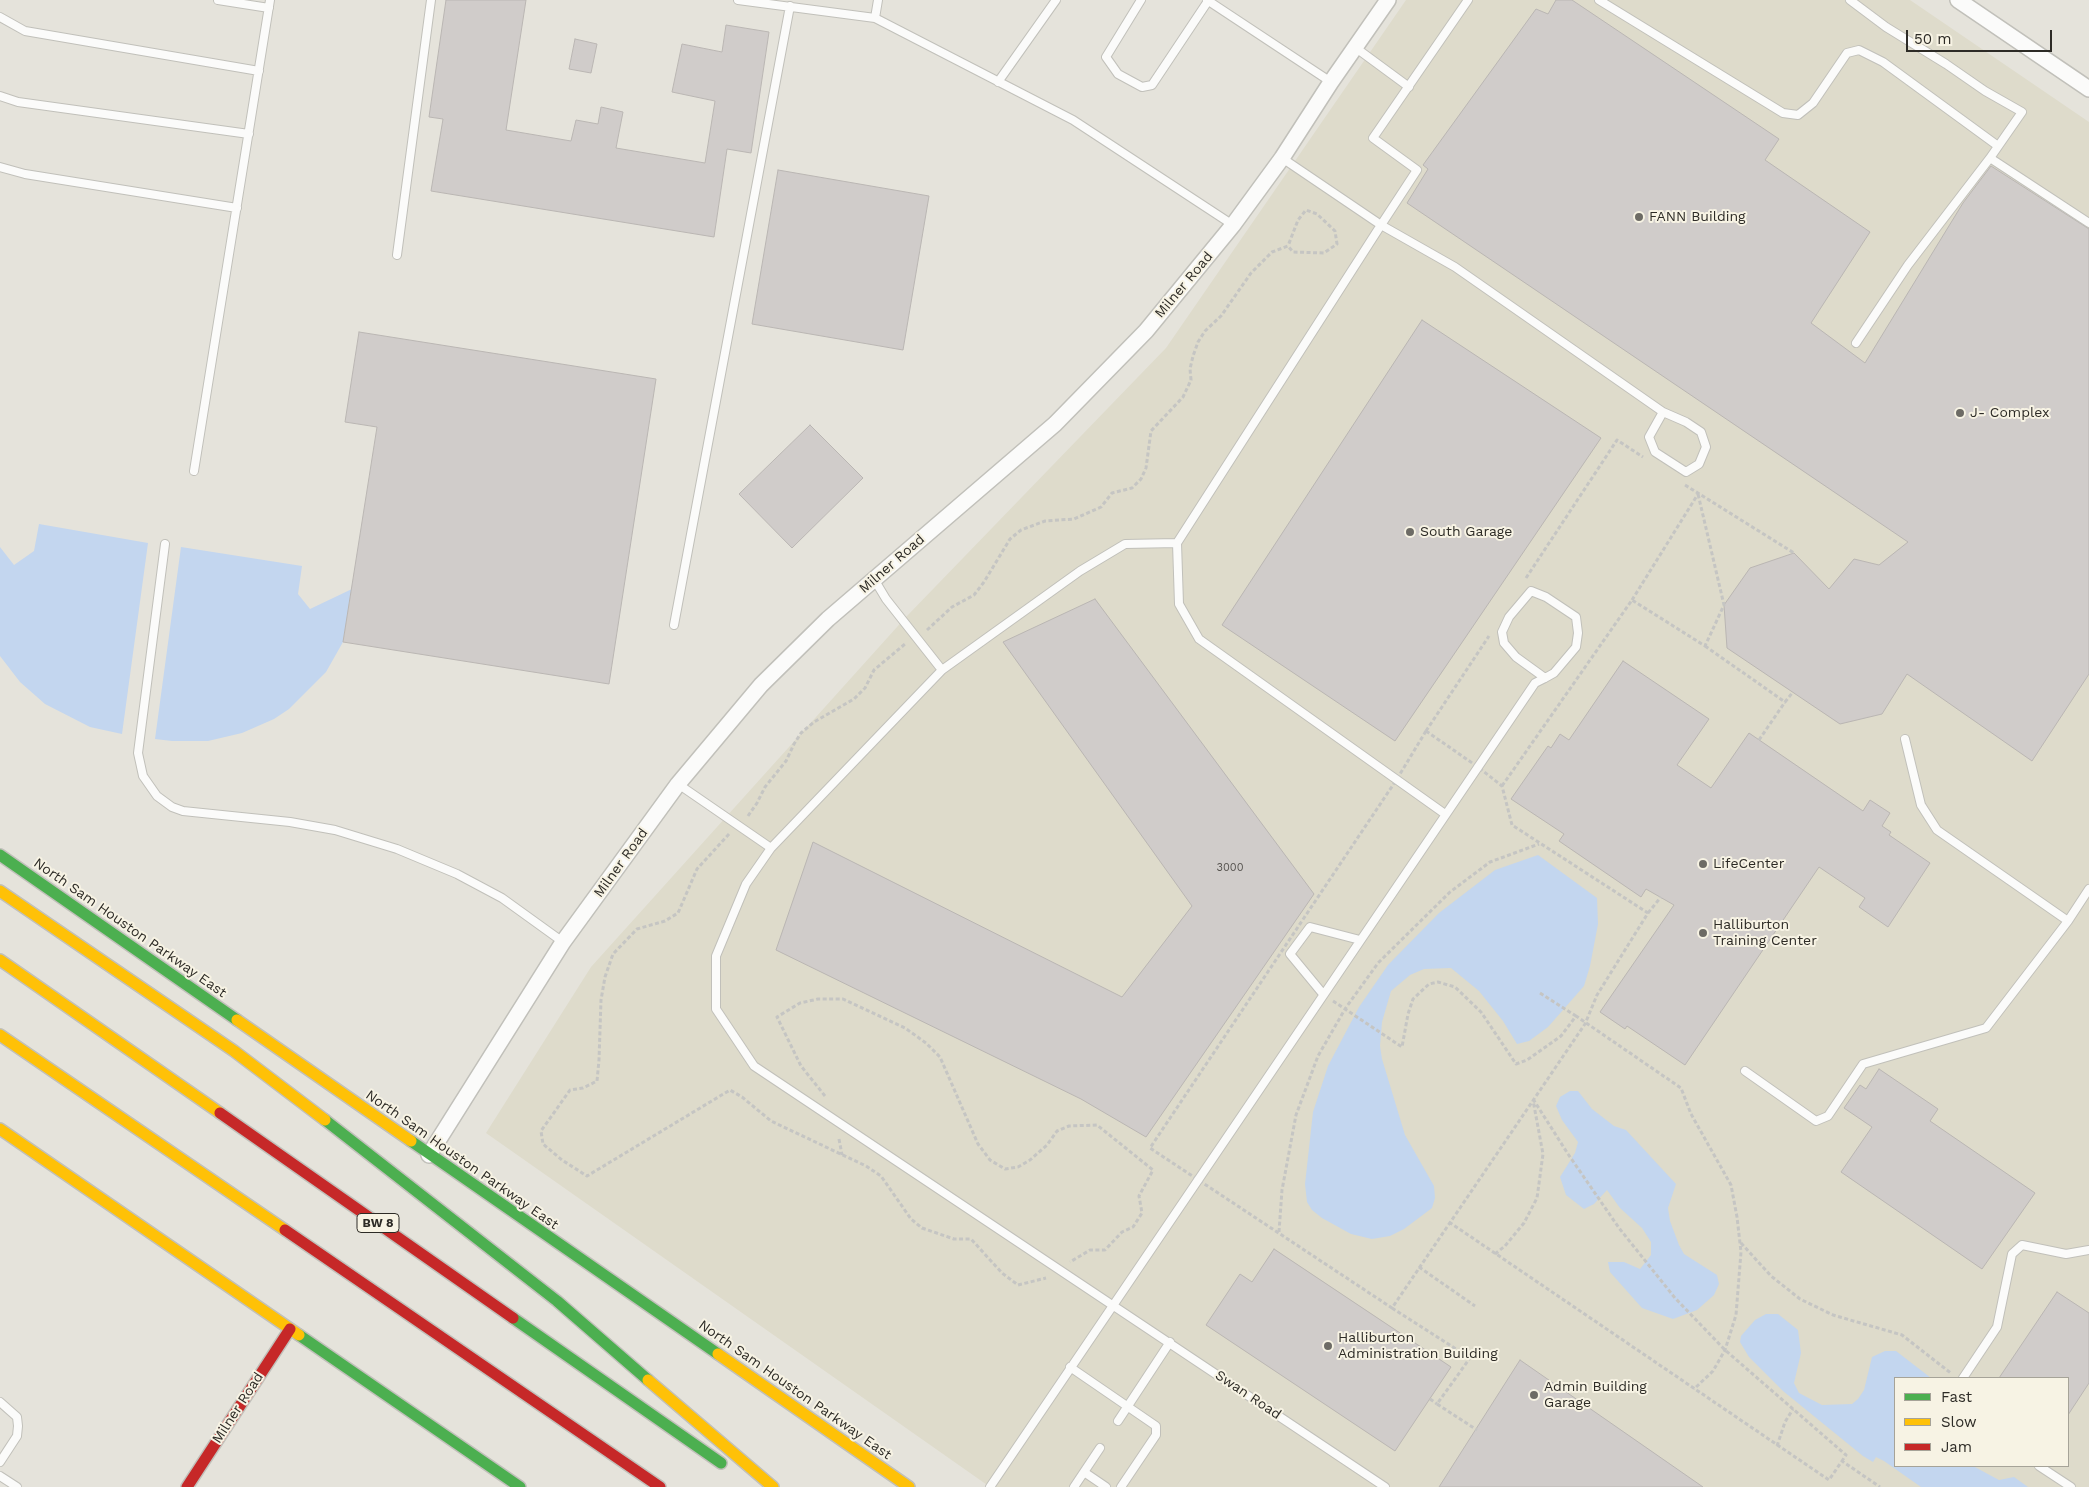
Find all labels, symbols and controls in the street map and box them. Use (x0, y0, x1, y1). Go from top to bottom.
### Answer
scale bar (1909, 20, 2055, 52)
text: 50 m (1914, 30, 1951, 48)
place label: FANN Building (1649, 209, 1746, 225)
marker: FANN Building (1633, 211, 1645, 223)
street label: Milner Road (1151, 248, 1217, 322)
place label: J- Complex (1970, 405, 2050, 421)
marker: J- Complex (1954, 407, 1966, 419)
place label: South Garage (1420, 524, 1512, 540)
marker: South Garage (1404, 526, 1416, 538)
street label: Milner Road (856, 531, 928, 597)
street label: Milner Road (590, 825, 652, 901)
street label: North Sam Houston Parkway East (30, 855, 230, 1001)
place label: LifeCenter (1713, 856, 1784, 872)
marker: LifeCenter (1697, 858, 1709, 870)
house number: 3000 (1217, 861, 1243, 875)
place label: Halliburton Training Center (1713, 917, 1817, 950)
marker: Halliburton Training Center (1697, 927, 1709, 939)
street label: North Sam Houston Parkway East (362, 1087, 562, 1233)
road number: BW 8 (357, 1214, 399, 1232)
street label: North Sam Houston Parkway East (695, 1317, 895, 1463)
place label: Halliburton Administration Building (1338, 1330, 1498, 1362)
marker: Halliburton Administration Building (1322, 1340, 1334, 1352)
street label: Swan Road (1212, 1367, 1284, 1423)
street label: Milner Road (209, 1369, 267, 1447)
legend (1894, 1377, 2069, 1467)
place label: Admin Building Garage (1544, 1379, 1647, 1411)
text: Fast (1941, 1388, 1972, 1406)
marker: Admin Building Garage (1528, 1389, 1540, 1401)
text: Slow (1941, 1413, 1977, 1431)
text: Jam (1941, 1438, 1972, 1456)

